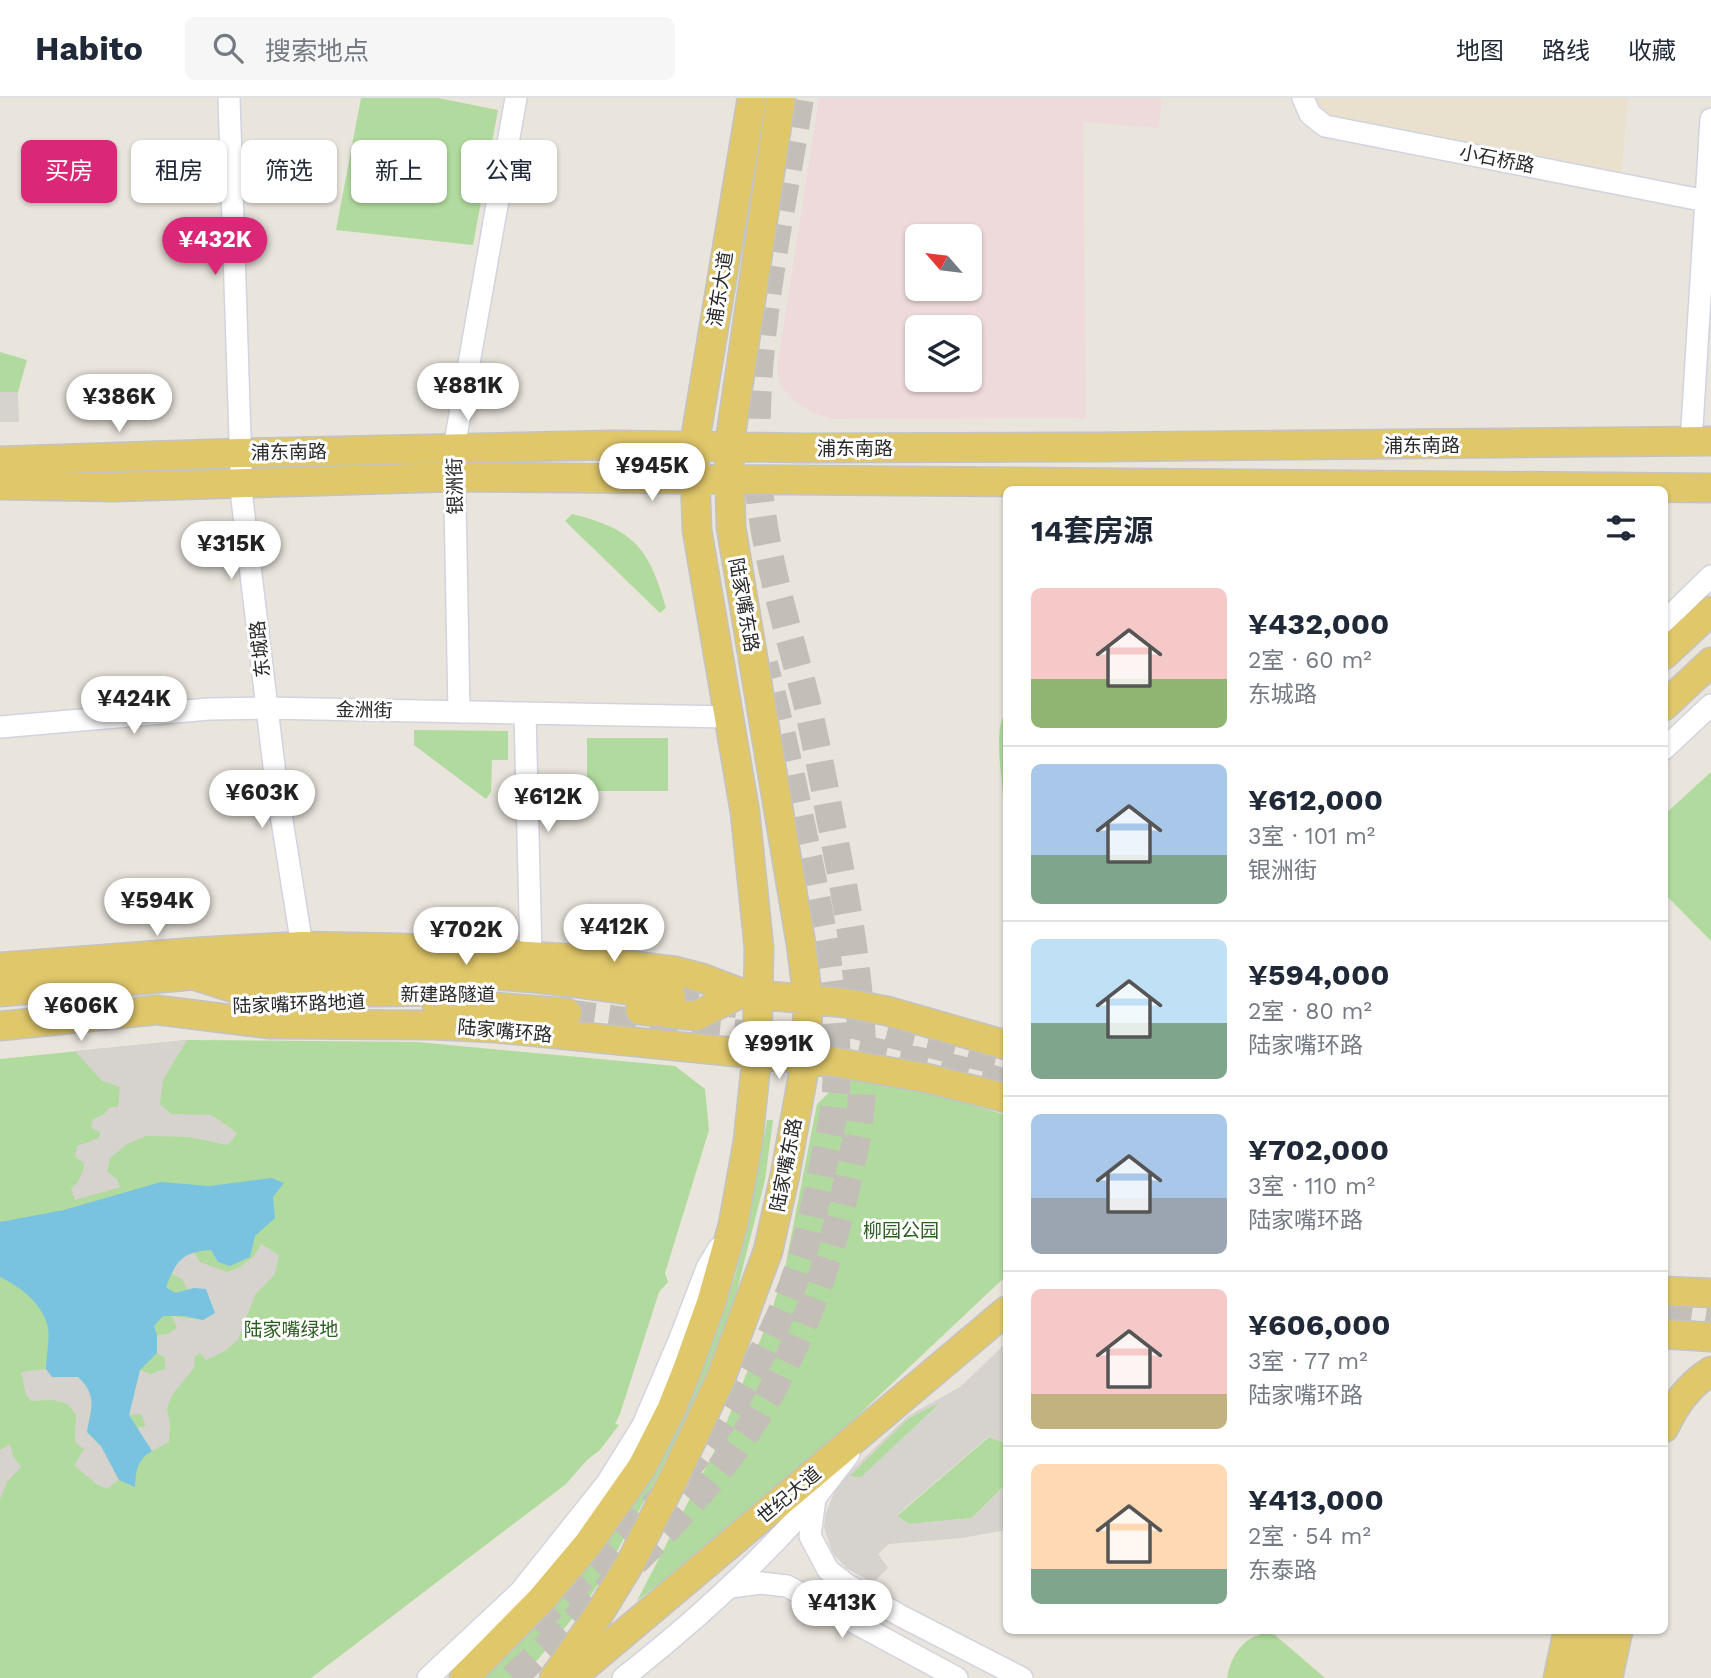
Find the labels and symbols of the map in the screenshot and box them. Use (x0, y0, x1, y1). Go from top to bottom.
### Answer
street label: 小石桥路 (1457, 140, 1537, 178)
pin: ¥432K (166, 218, 264, 277)
north arrow (905, 224, 982, 301)
street label: 浦东大道 (703, 250, 737, 328)
pin: ¥881K (419, 364, 517, 423)
pin: ¥386K (70, 374, 168, 434)
street label: 浦东南路 (1384, 434, 1460, 457)
street label: 浦东南路 (817, 437, 893, 460)
street label: 浦东南路 (251, 440, 327, 464)
pin: ¥945K (603, 444, 701, 503)
street label: 银洲街 (443, 457, 467, 515)
pin: ¥315K (182, 522, 280, 581)
street label: 陆家嘴东路 (724, 556, 764, 654)
street label: 东城路 (246, 619, 274, 679)
pin: ¥424K (85, 676, 183, 736)
street label: 金洲街 (335, 698, 393, 722)
pin: ¥603K (213, 770, 311, 830)
pin: ¥612K (499, 774, 597, 834)
pin: ¥594K (108, 878, 206, 938)
pin: ¥412K (565, 904, 663, 964)
pin: ¥702K (417, 908, 515, 967)
street label: 新建路隧道 (400, 983, 496, 1006)
pin: ¥606K (32, 984, 130, 1043)
street label: 陆家嘴环路地道 (232, 990, 366, 1018)
street label: 陆家嘴环路 (457, 1015, 553, 1047)
pin: ¥991K (730, 1021, 828, 1081)
street label: 陆家嘴东路 (766, 1116, 806, 1214)
park label: 柳园公园 (863, 1219, 939, 1242)
park label: 陆家嘴绿地 (243, 1318, 339, 1341)
street label: 世纪大道 (752, 1462, 826, 1528)
pin: ¥413K (793, 1580, 891, 1640)

